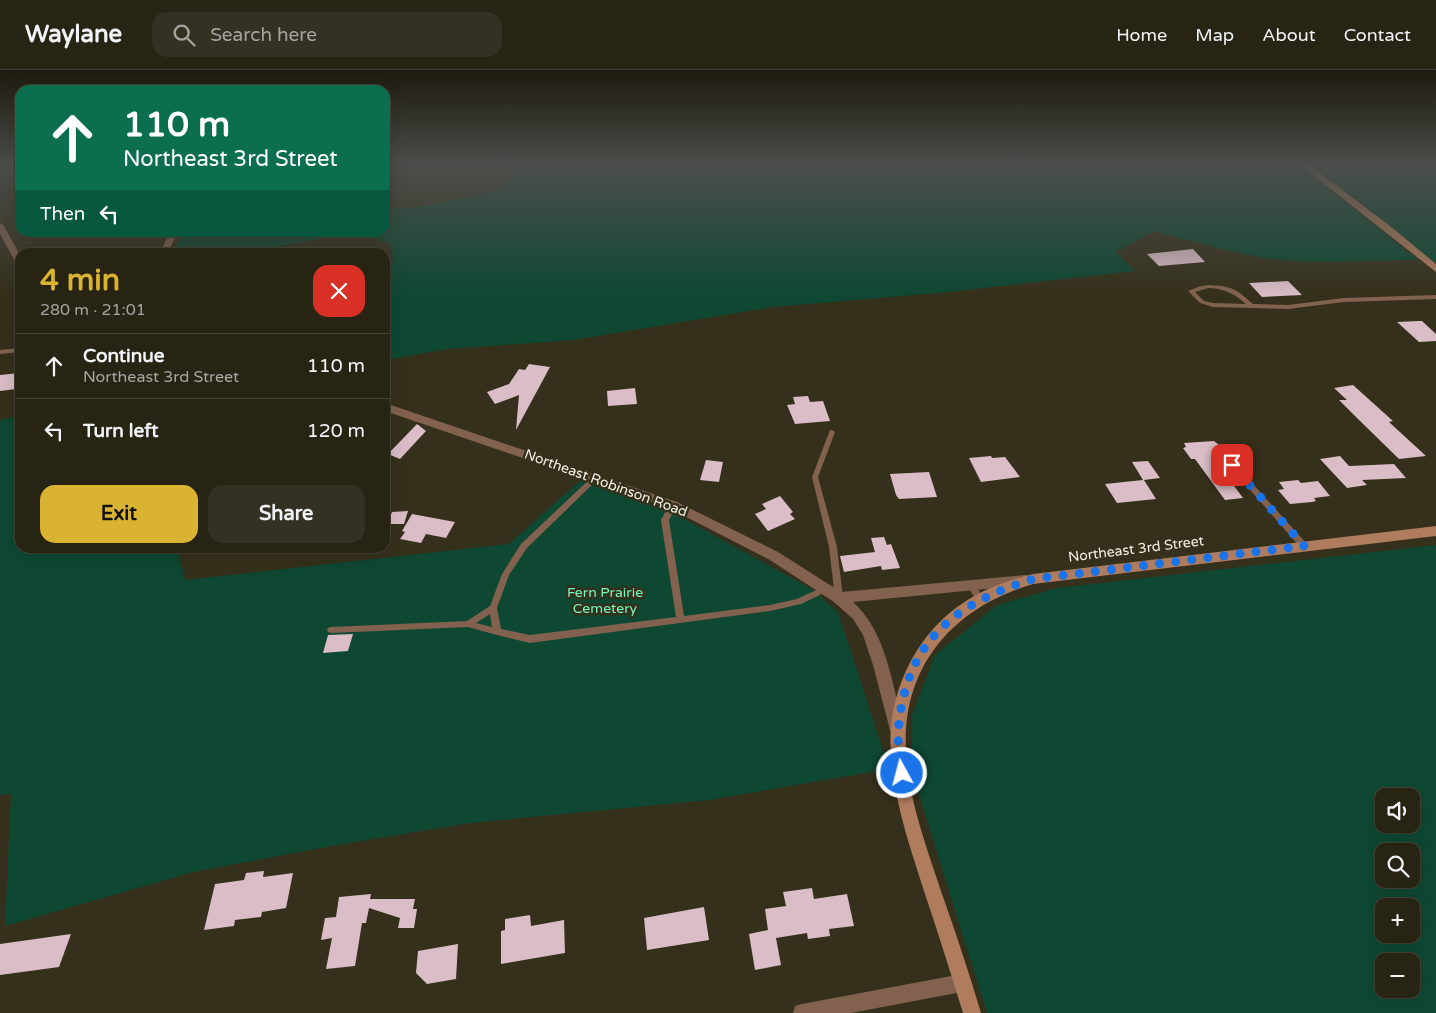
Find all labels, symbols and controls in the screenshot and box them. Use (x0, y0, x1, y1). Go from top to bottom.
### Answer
search box (152, 12, 502, 57)
text: Waylane (25, 20, 122, 49)
icon: search (170, 21, 198, 49)
text: Search here (210, 24, 317, 46)
text: Home (1116, 24, 1167, 46)
text: Map (1195, 24, 1234, 46)
text: About (1262, 24, 1316, 46)
text: Contact (1344, 24, 1411, 46)
text: 110 m (123, 104, 230, 146)
icon: ahead (40, 105, 105, 170)
text: Northeast 3rd Street (123, 146, 338, 172)
icon: left (95, 200, 123, 228)
text: Then (40, 203, 85, 225)
text: 4 min (40, 262, 120, 299)
button: close (313, 265, 365, 317)
text: 280 m · 21:01 (40, 300, 146, 320)
text: Continue (83, 345, 165, 367)
icon: ahead (40, 352, 68, 380)
text: 110 m (307, 355, 365, 377)
text: Northeast 3rd Street (83, 367, 239, 387)
icon: left (40, 417, 68, 445)
text: Turn left (83, 420, 159, 442)
text: 120 m (307, 420, 365, 442)
pin (1211, 444, 1253, 486)
street label: Northeast Robinson Road (522, 446, 690, 520)
icon: arrive (1218, 451, 1246, 479)
button: Exit (40, 485, 198, 543)
button: Share (208, 485, 365, 543)
street label: Northeast 3rd Street (1067, 532, 1206, 566)
park label: Fern Prairie Cemetery (567, 584, 643, 617)
position arrow (875, 746, 927, 798)
map controls (1375, 788, 1420, 998)
button: sound (1375, 788, 1420, 833)
button: search (1375, 843, 1420, 888)
button: + (1375, 898, 1420, 943)
button: − (1375, 953, 1420, 998)

